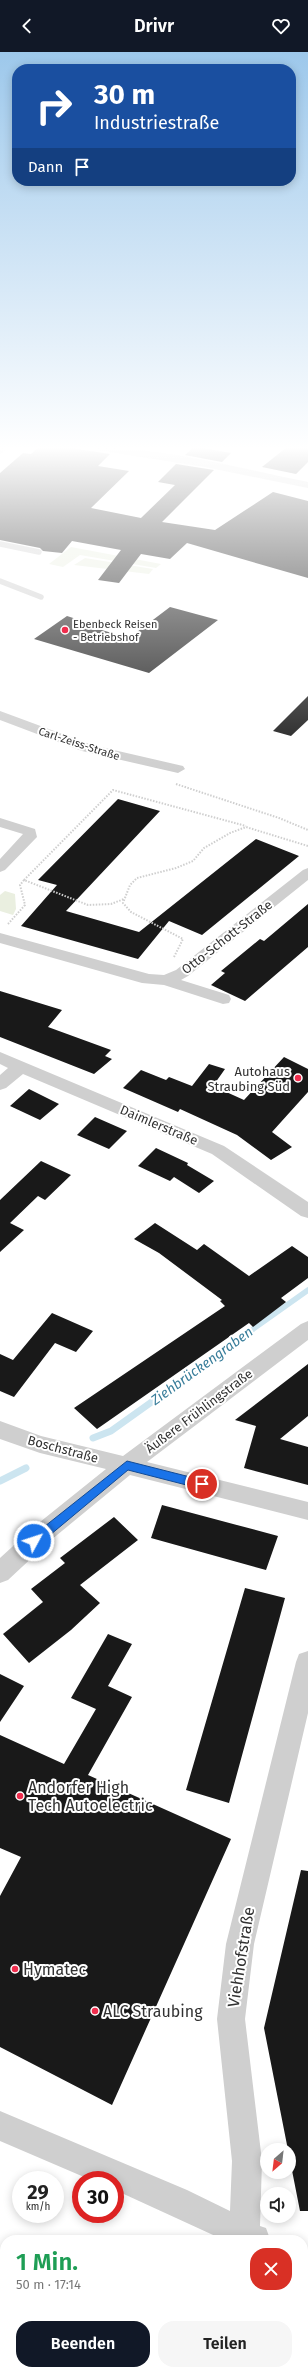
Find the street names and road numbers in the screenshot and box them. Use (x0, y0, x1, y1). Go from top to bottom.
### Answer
street label: Carl-Zeiss-Straße (37, 725, 121, 763)
street label: Otto-Schott-Straße (179, 897, 275, 977)
street label: Daimlerstraße (118, 1102, 200, 1148)
street label: Äußere Frühlingstraße (143, 1366, 255, 1456)
street label: Boschstraße (26, 1432, 100, 1466)
street label: Viehhofstraße (224, 1905, 258, 2009)

